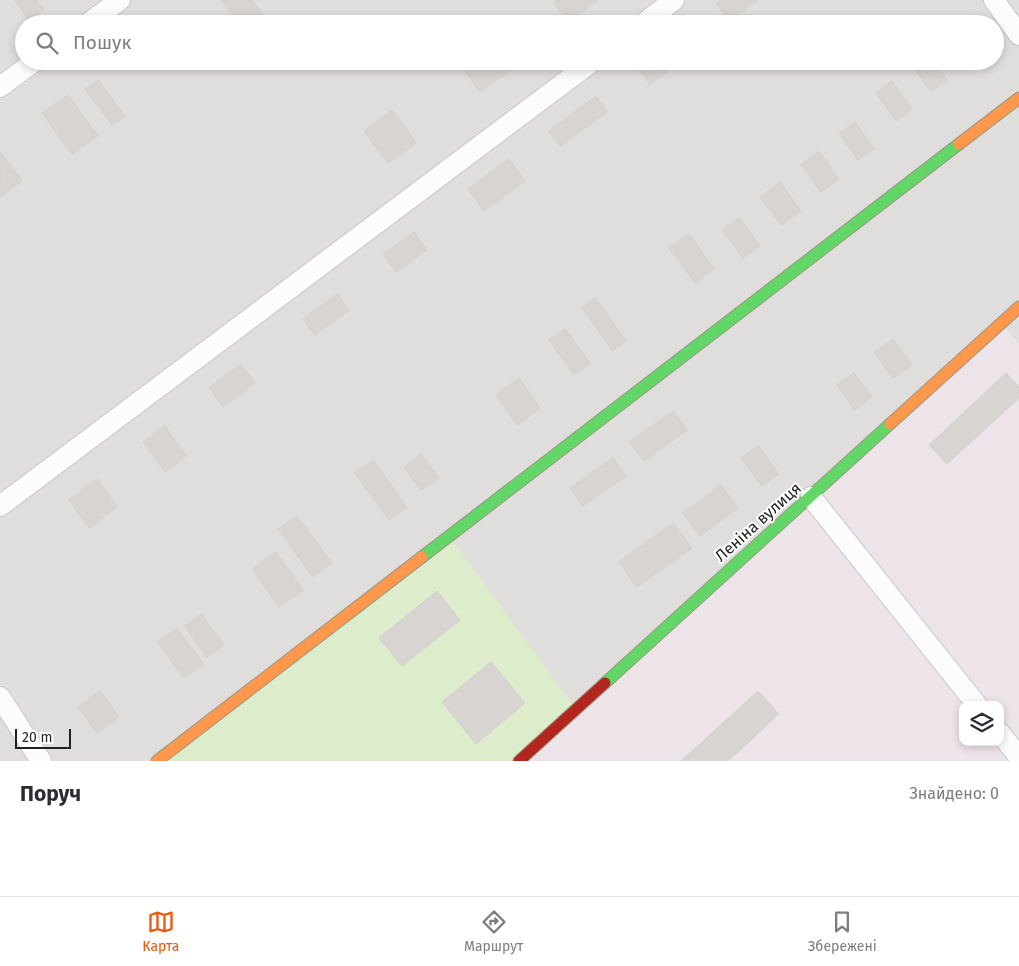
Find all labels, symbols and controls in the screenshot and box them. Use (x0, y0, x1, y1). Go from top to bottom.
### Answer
search box (15, 15, 1004, 70)
icon: search (33, 29, 61, 57)
text: Пошук (73, 31, 131, 54)
street label: Леніна вулиця (711, 478, 805, 566)
map controls (959, 701, 1004, 746)
button: layers (959, 701, 1004, 746)
scale bar (15, 726, 71, 749)
text: 20 m (22, 729, 52, 746)
text: Поруч (20, 781, 81, 807)
text: Знайдено: 0 (909, 784, 999, 803)
tab: Карта (142, 908, 179, 955)
tab: Маршрут (464, 908, 523, 955)
tab: Збережені (808, 908, 877, 955)

